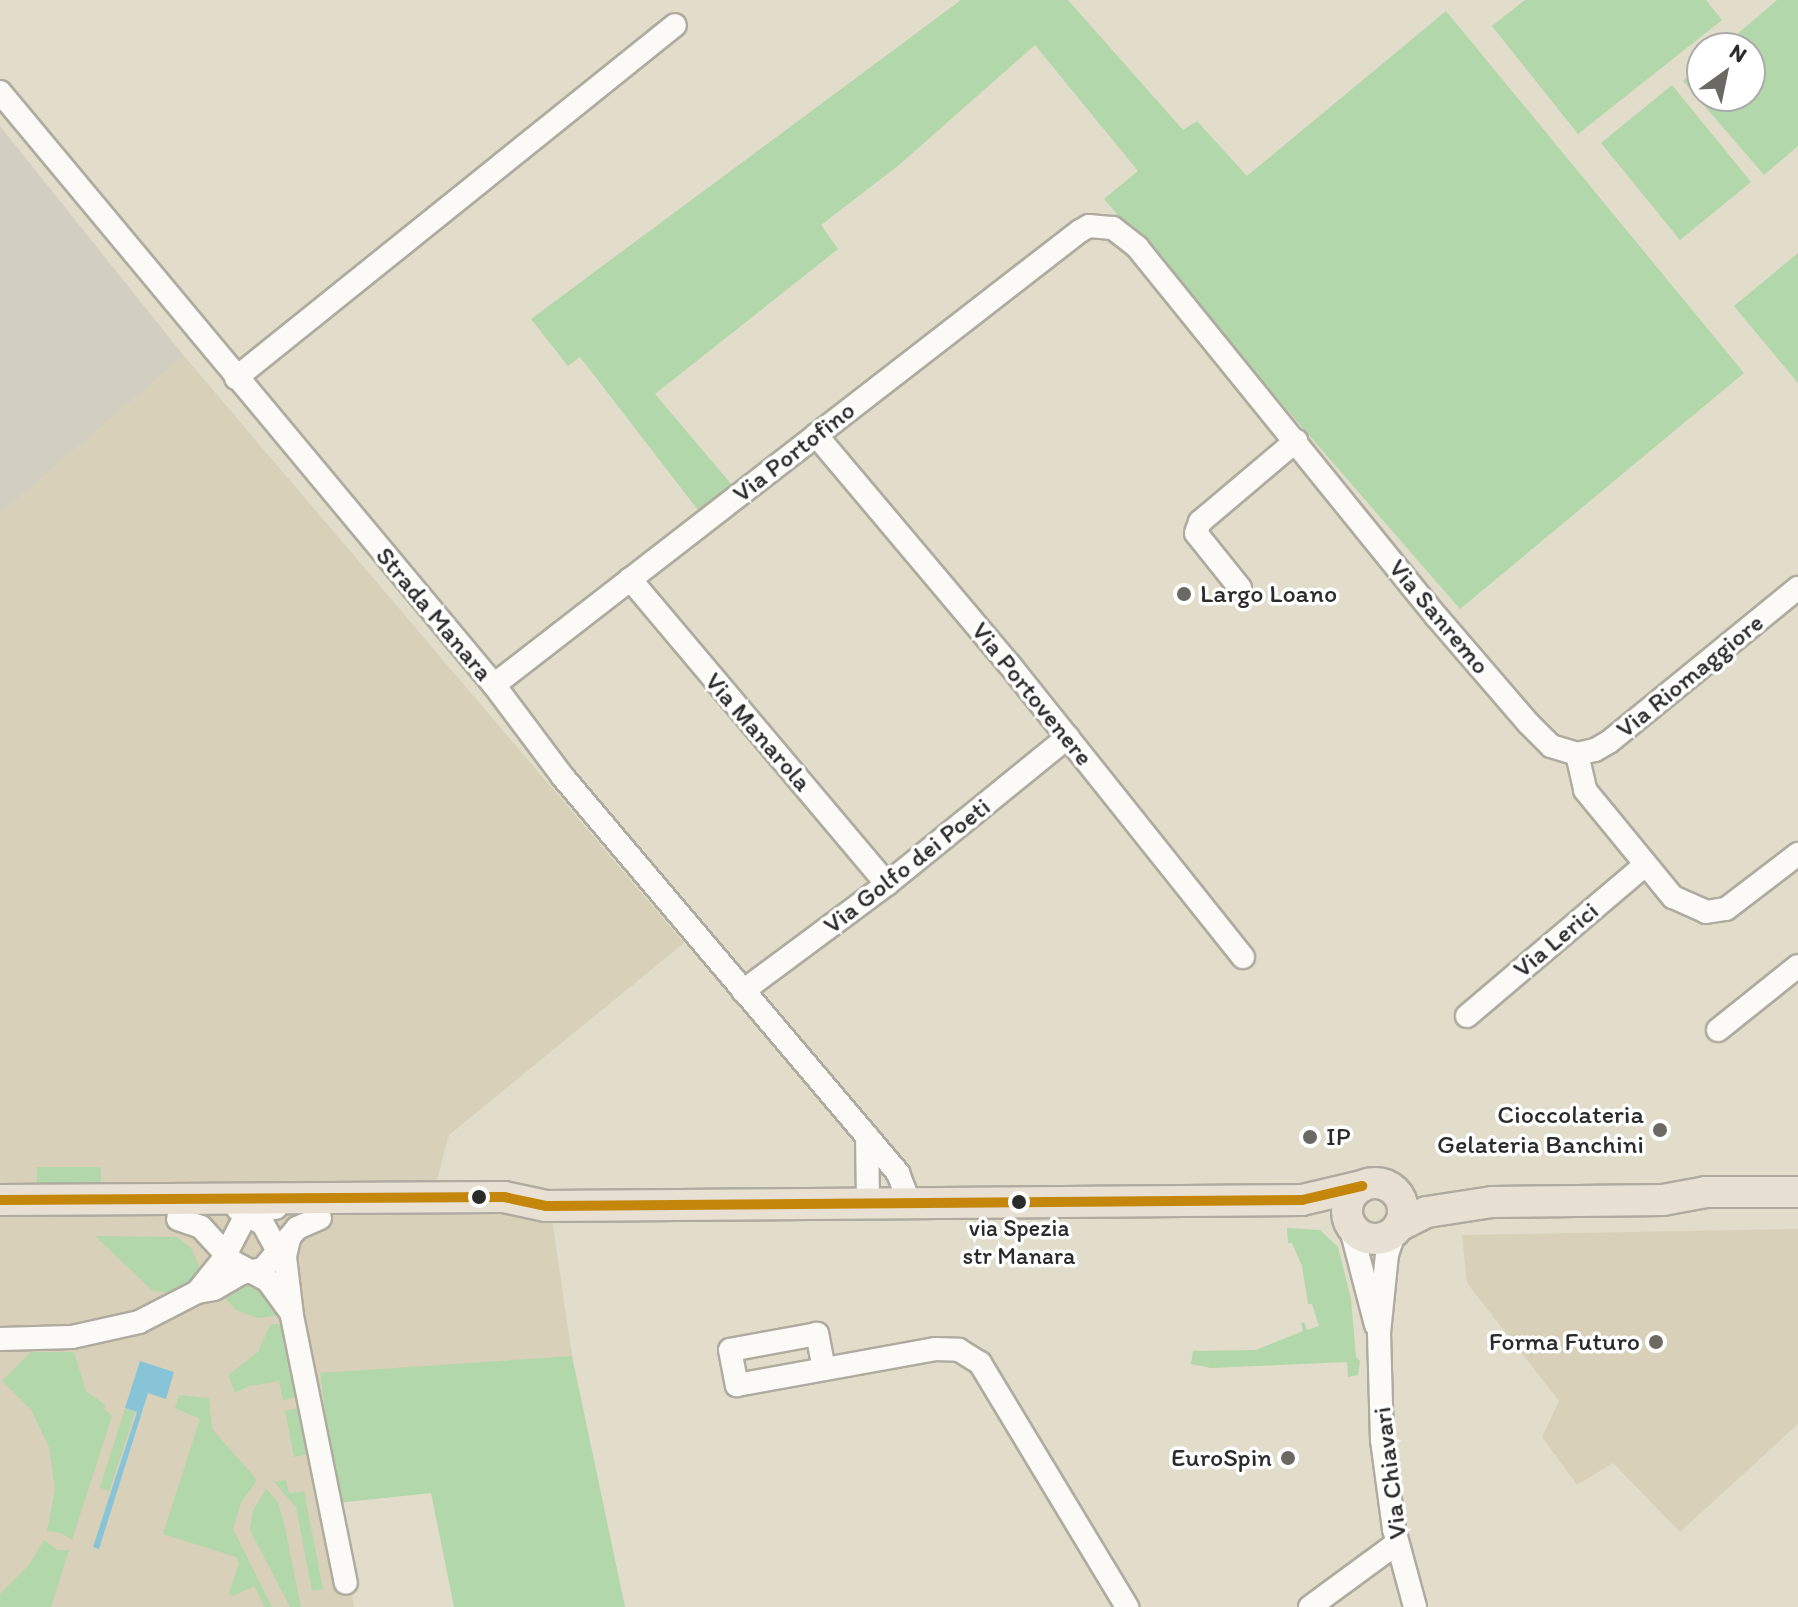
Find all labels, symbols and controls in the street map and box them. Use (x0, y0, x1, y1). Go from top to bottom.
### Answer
north arrow (1686, 32, 1766, 112)
text: N (1725, 38, 1752, 68)
street label: Via Portofino (727, 395, 861, 509)
street label: Strada Manara (369, 541, 499, 687)
street label: Via Sanremo (1382, 553, 1496, 681)
place label: Largo Loano (1200, 578, 1336, 610)
marker: Largo Loano (1175, 585, 1193, 603)
street label: Via Riomaggiore (1610, 607, 1770, 745)
street label: Via Portovenere (965, 616, 1099, 772)
street label: Via Manarola (698, 667, 818, 797)
street label: Via Golfo dei Poeti (817, 791, 997, 941)
street label: Via Lerici (1507, 895, 1605, 985)
place label: Cioccolateria Gelateria Banchini (1437, 1099, 1644, 1160)
place label: IP (1326, 1121, 1351, 1153)
marker: Cioccolateria Gelateria Banchini (1651, 1121, 1669, 1139)
marker: IP (1301, 1128, 1319, 1146)
unlabelled marker (471, 1189, 487, 1205)
marker: via Spezia str Manara (1011, 1194, 1027, 1210)
place label: via Spezia str Manara (963, 1214, 1075, 1270)
place label: Forma Futuro (1490, 1326, 1640, 1358)
marker: Forma Futuro (1647, 1333, 1665, 1351)
street label: Via Chiavari (1366, 1405, 1414, 1541)
place label: EuroSpin (1171, 1442, 1272, 1474)
marker: EuroSpin (1279, 1449, 1297, 1467)

